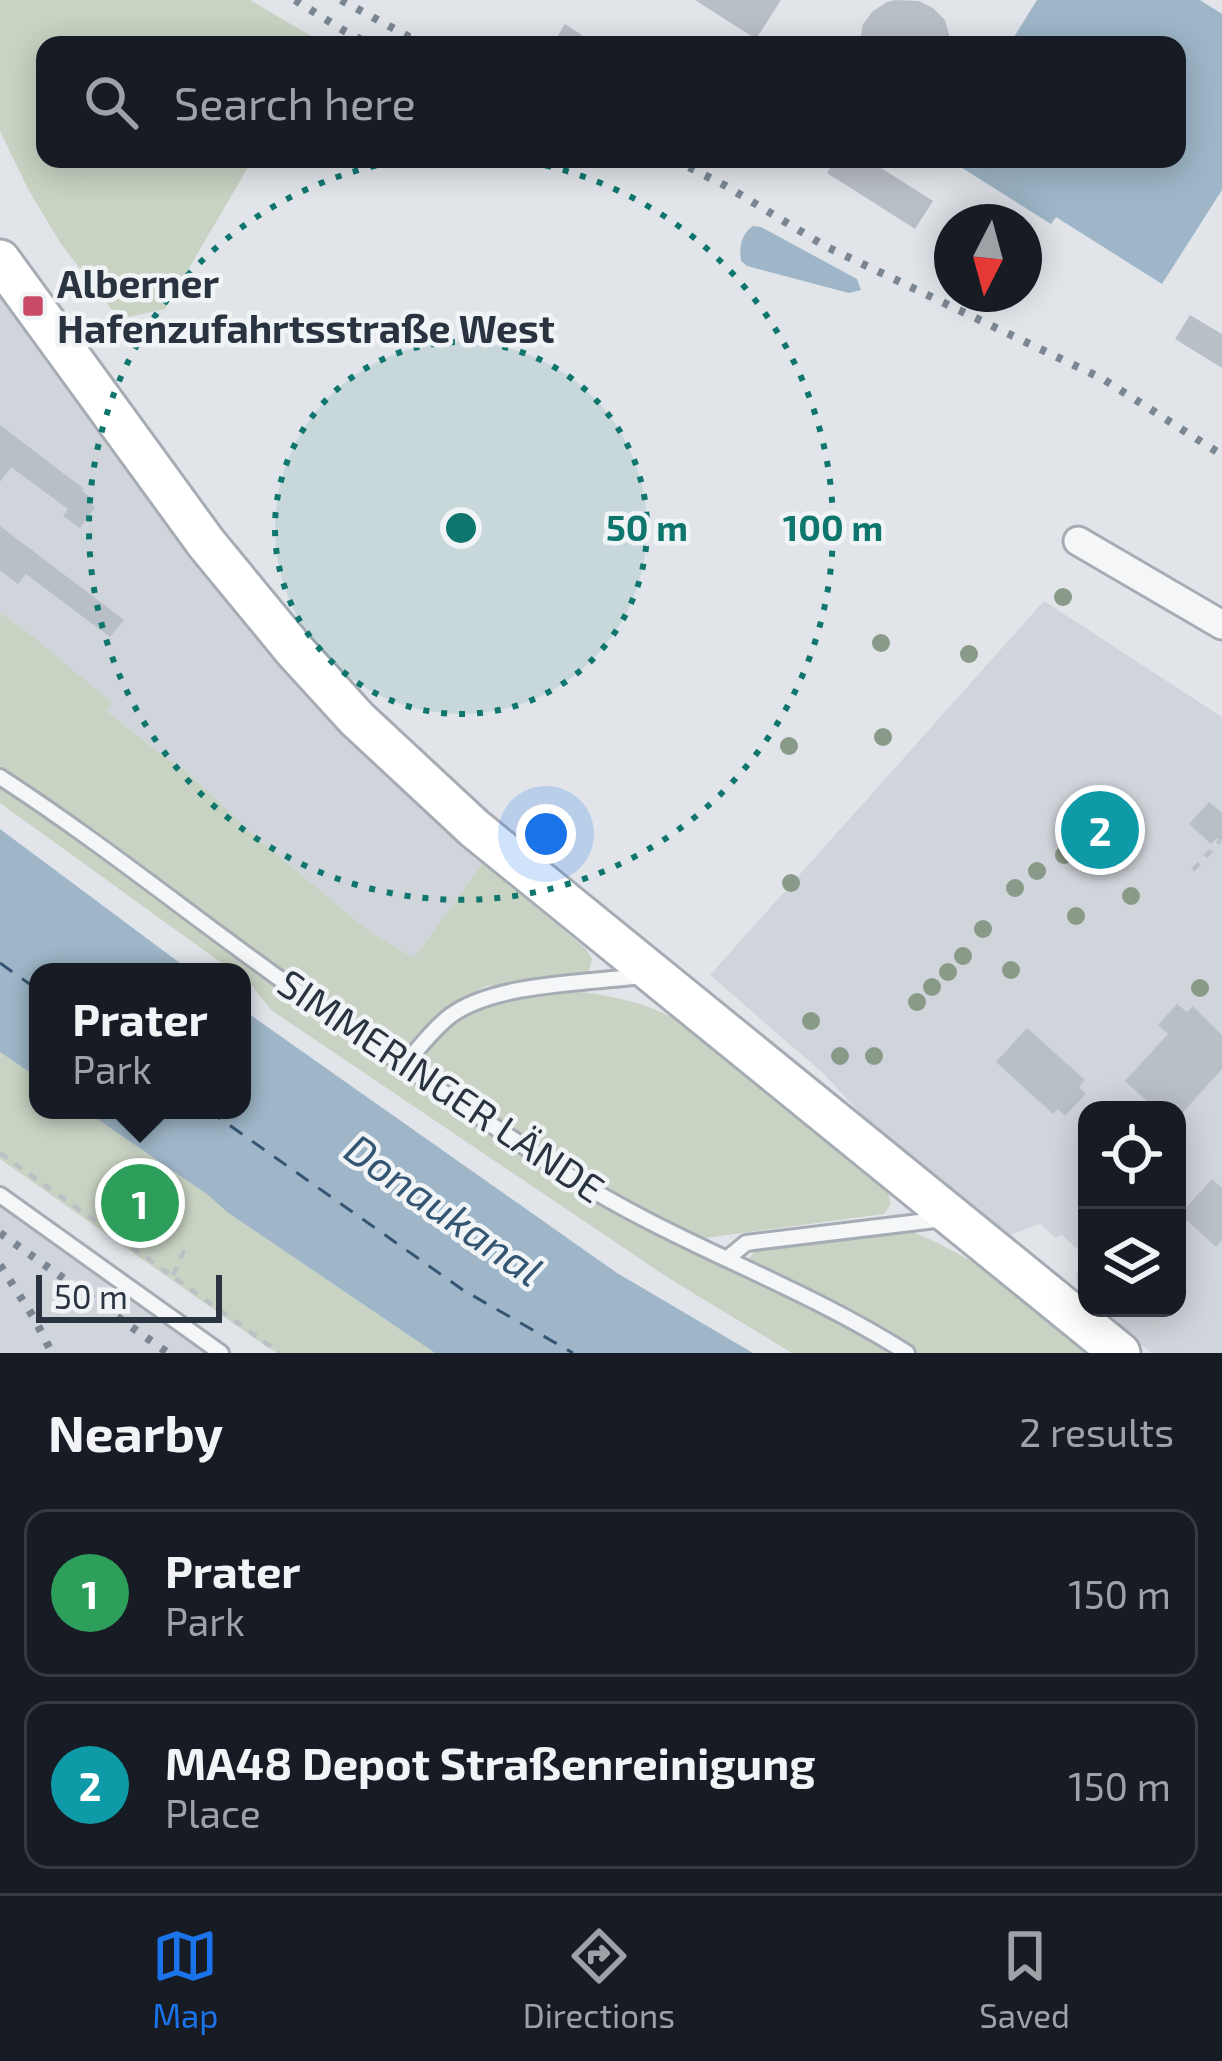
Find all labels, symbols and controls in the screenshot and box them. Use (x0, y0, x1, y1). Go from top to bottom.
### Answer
search box (36, 36, 1186, 168)
icon: search (78, 69, 144, 135)
text: Search here (174, 75, 416, 129)
north arrow (934, 204, 1042, 312)
place label: Alberner Hafenzufahrtsstraße West (57, 259, 555, 351)
marker: Alberner Hafenzufahrtsstraße West (20, 293, 46, 319)
text: 50 m (606, 505, 688, 548)
text: 100 m (783, 505, 883, 548)
centre of rings (440, 507, 482, 549)
pin: 2 (1061, 785, 1139, 875)
your location (516, 804, 576, 864)
street label: SIMMERINGER LÄNDE (270, 958, 614, 1211)
popup (29, 963, 251, 1119)
text: Prater (72, 991, 208, 1045)
text: Park (72, 1045, 152, 1092)
map controls (1078, 1101, 1186, 1317)
button: locate (1078, 1101, 1186, 1209)
water label: Donaukanal (337, 1122, 554, 1295)
pin: 1 (101, 1158, 179, 1248)
button: layers (1078, 1209, 1186, 1317)
scale bar (36, 1269, 222, 1322)
text: 50 m (54, 1276, 128, 1316)
text: Nearby (48, 1401, 223, 1462)
text: 2 results (1019, 1408, 1174, 1455)
text: Prater (165, 1543, 301, 1597)
text: 1 (82, 1570, 98, 1617)
text: 150 m (1068, 1570, 1171, 1617)
text: Park (165, 1597, 245, 1644)
text: MA48 Depot Straßenreinigung (165, 1735, 815, 1789)
text: 2 (79, 1762, 101, 1809)
text: 150 m (1068, 1762, 1171, 1809)
text: Place (165, 1789, 261, 1836)
tab: Map (152, 1923, 218, 2035)
tab: Directions (523, 1923, 675, 2035)
tab: Saved (979, 1923, 1070, 2035)

